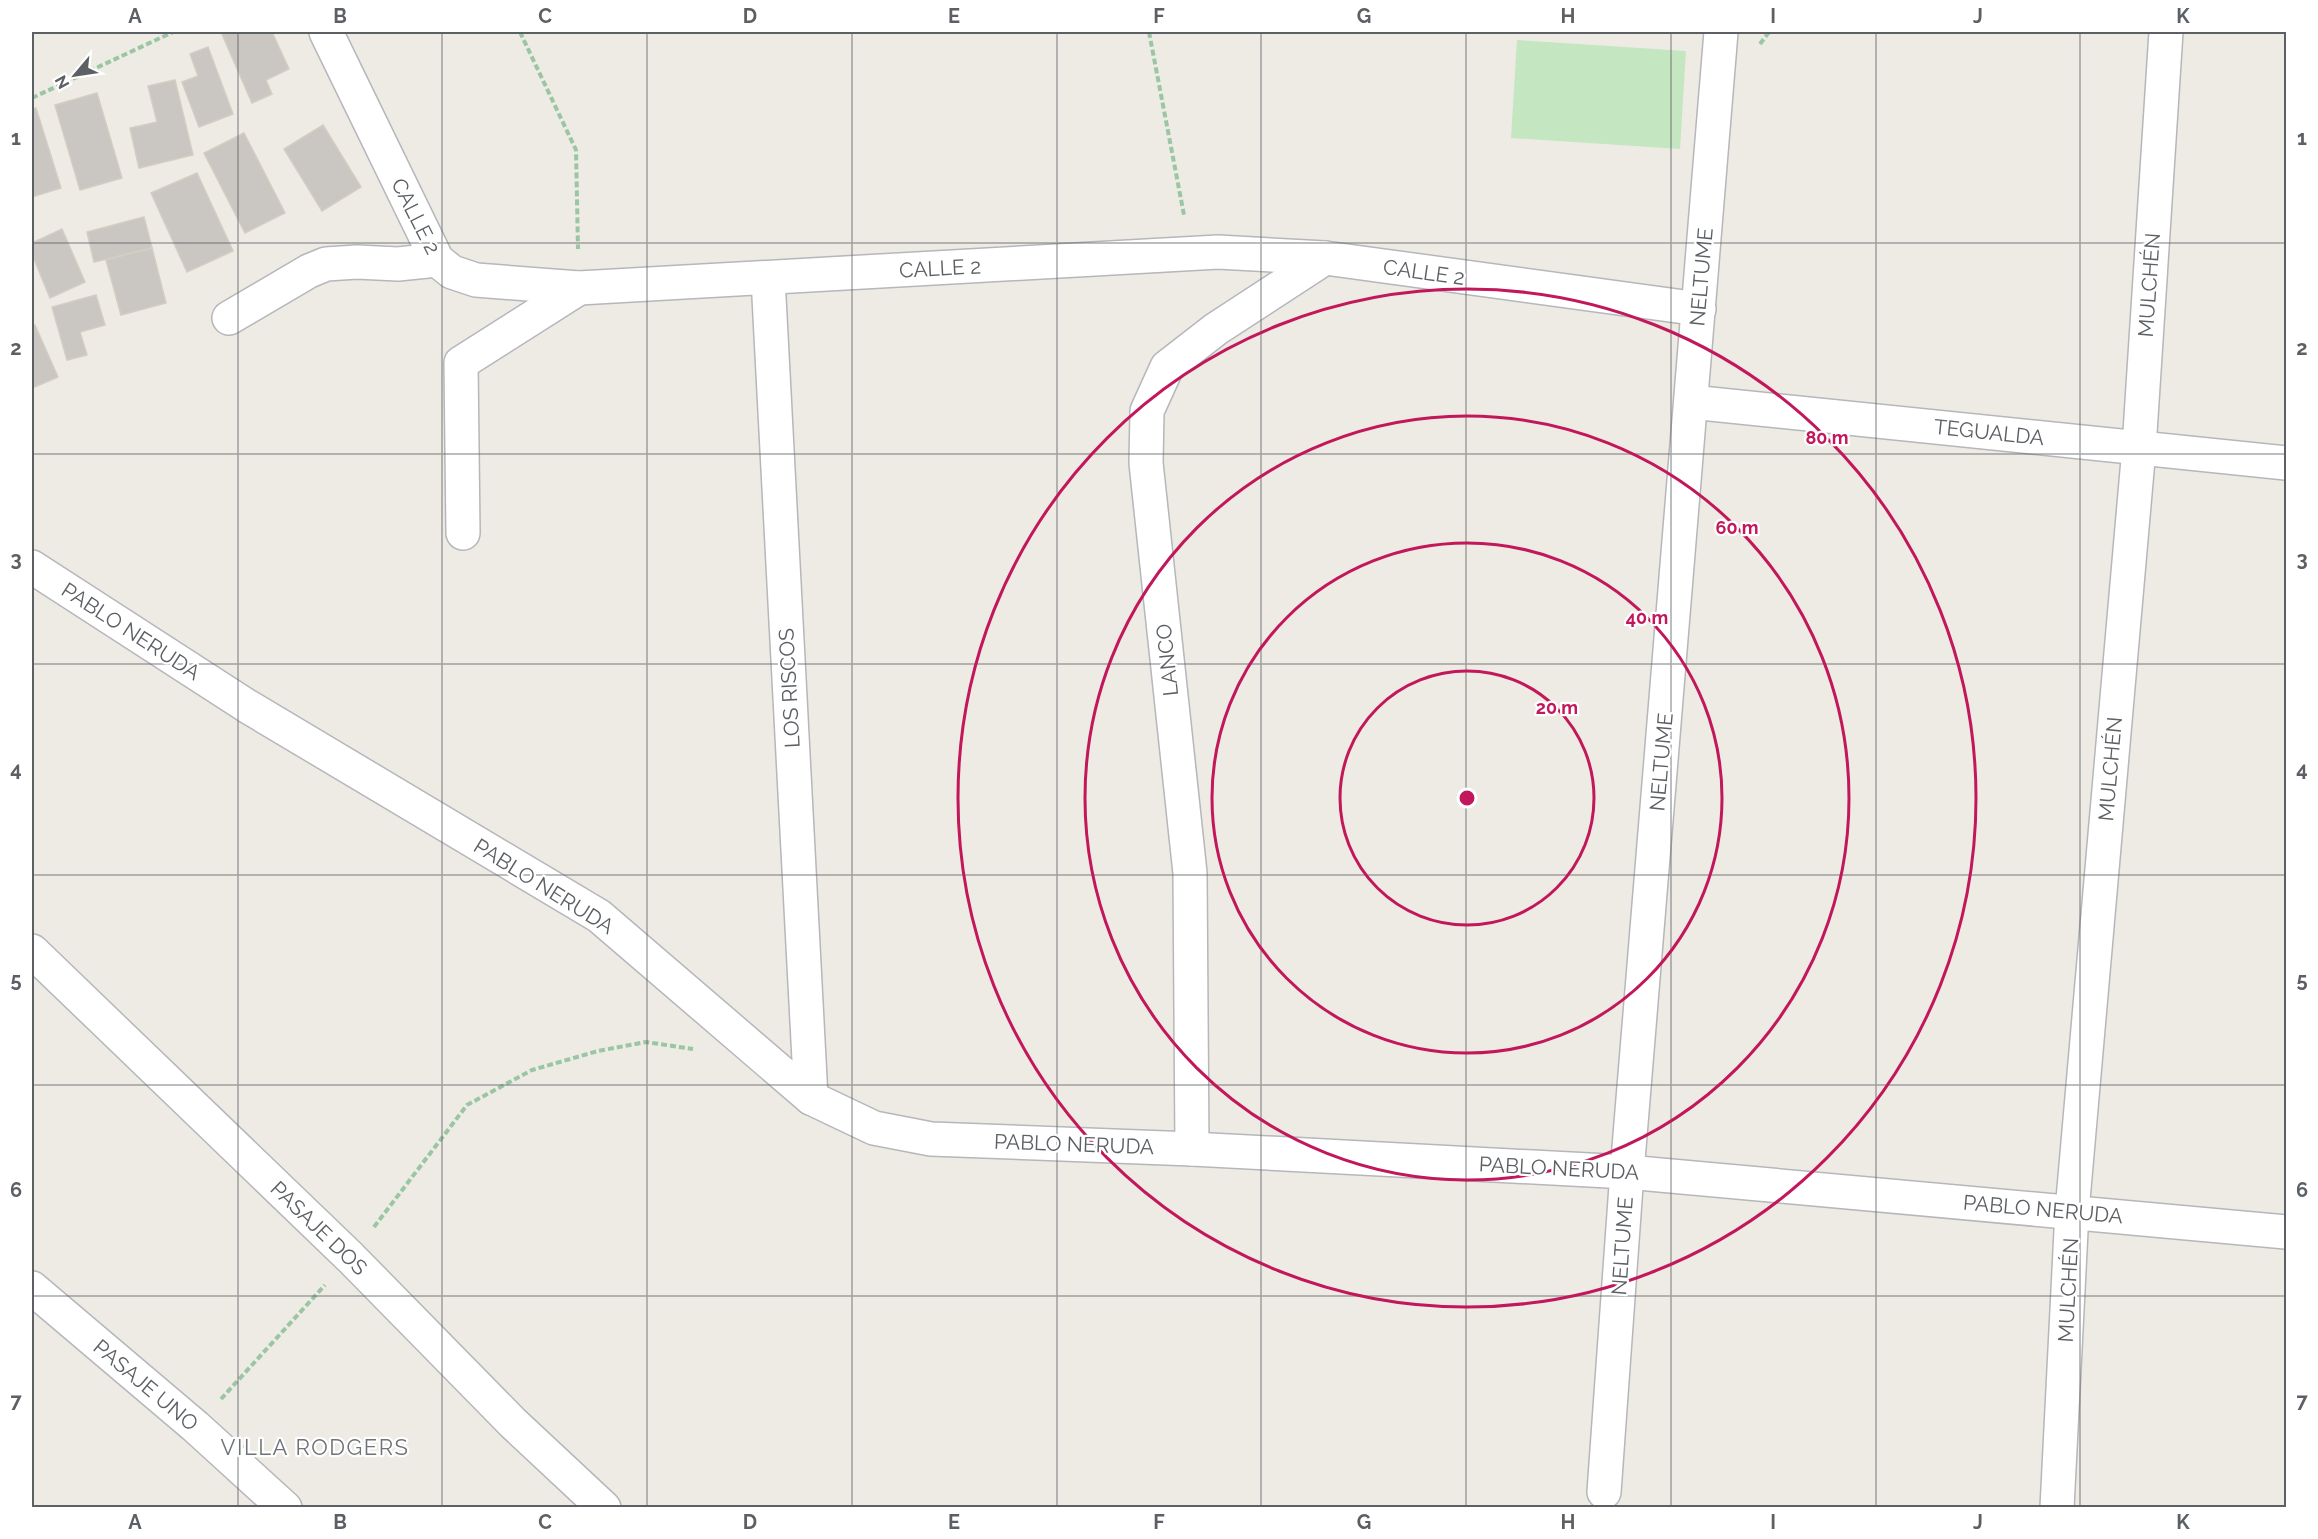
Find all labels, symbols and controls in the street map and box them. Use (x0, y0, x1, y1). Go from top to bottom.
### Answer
text: A (128, 4, 142, 28)
text: B (333, 4, 347, 28)
text: C (538, 4, 552, 28)
text: D (743, 4, 757, 28)
text: E (948, 4, 960, 28)
text: F (1153, 4, 1165, 28)
text: G (1357, 4, 1371, 28)
text: H (1561, 4, 1575, 28)
text: I (1770, 4, 1776, 28)
text: J (1973, 4, 1983, 28)
text: K (2176, 4, 2190, 28)
north arrow (45, 45, 105, 105)
text: N (51, 72, 74, 92)
text: 1 (11, 126, 21, 150)
text: 1 (2297, 126, 2307, 150)
street label: CALLE 2 (386, 174, 446, 258)
street label: NELTUME (1684, 227, 1718, 327)
street label: MULCHÉN (2133, 232, 2165, 338)
street label: CALLE 2 (898, 253, 982, 283)
street label: CALLE 2 (1382, 254, 1466, 290)
text: 2 (10, 336, 22, 360)
text: 2 (2296, 336, 2308, 360)
street label: TEGUALDA (1933, 414, 2045, 450)
text: 80 m (1805, 427, 1849, 448)
text: 60 m (1715, 517, 1759, 538)
text: 3 (10, 547, 22, 571)
text: 3 (2296, 547, 2308, 571)
street label: PABLO NERUDA (57, 577, 205, 685)
text: 40 m (1626, 607, 1668, 628)
street label: LANCO (1151, 623, 1183, 697)
street label: LOS RISCOS (773, 627, 805, 749)
text: 20 m (1536, 697, 1578, 718)
street label: NELTUME (1644, 712, 1678, 812)
street label: MULCHÉN (2093, 716, 2127, 822)
text: 4 (10, 757, 22, 781)
text: 4 (2296, 757, 2308, 781)
centre of rings (1457, 788, 1477, 808)
street label: PABLO NERUDA (469, 833, 619, 939)
text: 5 (10, 968, 22, 992)
text: 5 (2296, 968, 2308, 992)
street label: PABLO NERUDA (993, 1129, 1155, 1159)
street label: PABLO NERUDA (1478, 1151, 1640, 1185)
street label: PASAJE DOS (266, 1176, 373, 1280)
text: 6 (10, 1178, 22, 1202)
text: 6 (2296, 1178, 2308, 1202)
street label: PABLO NERUDA (1962, 1190, 2124, 1228)
street label: NELTUME (1606, 1196, 1638, 1296)
street label: MULCHÉN (2053, 1237, 2083, 1343)
street label: PASAJE UNO (89, 1334, 203, 1436)
text: 7 (10, 1389, 22, 1413)
text: 7 (2296, 1389, 2308, 1413)
district label: VILLA RODGERS (221, 1434, 409, 1460)
text: A (128, 1510, 142, 1534)
text: B (333, 1510, 347, 1534)
text: C (538, 1510, 552, 1534)
text: D (743, 1510, 757, 1534)
text: E (948, 1510, 960, 1534)
text: F (1153, 1510, 1165, 1534)
text: G (1357, 1510, 1371, 1534)
text: H (1561, 1510, 1575, 1534)
text: I (1770, 1510, 1776, 1534)
text: J (1973, 1510, 1983, 1534)
text: K (2176, 1510, 2190, 1534)

